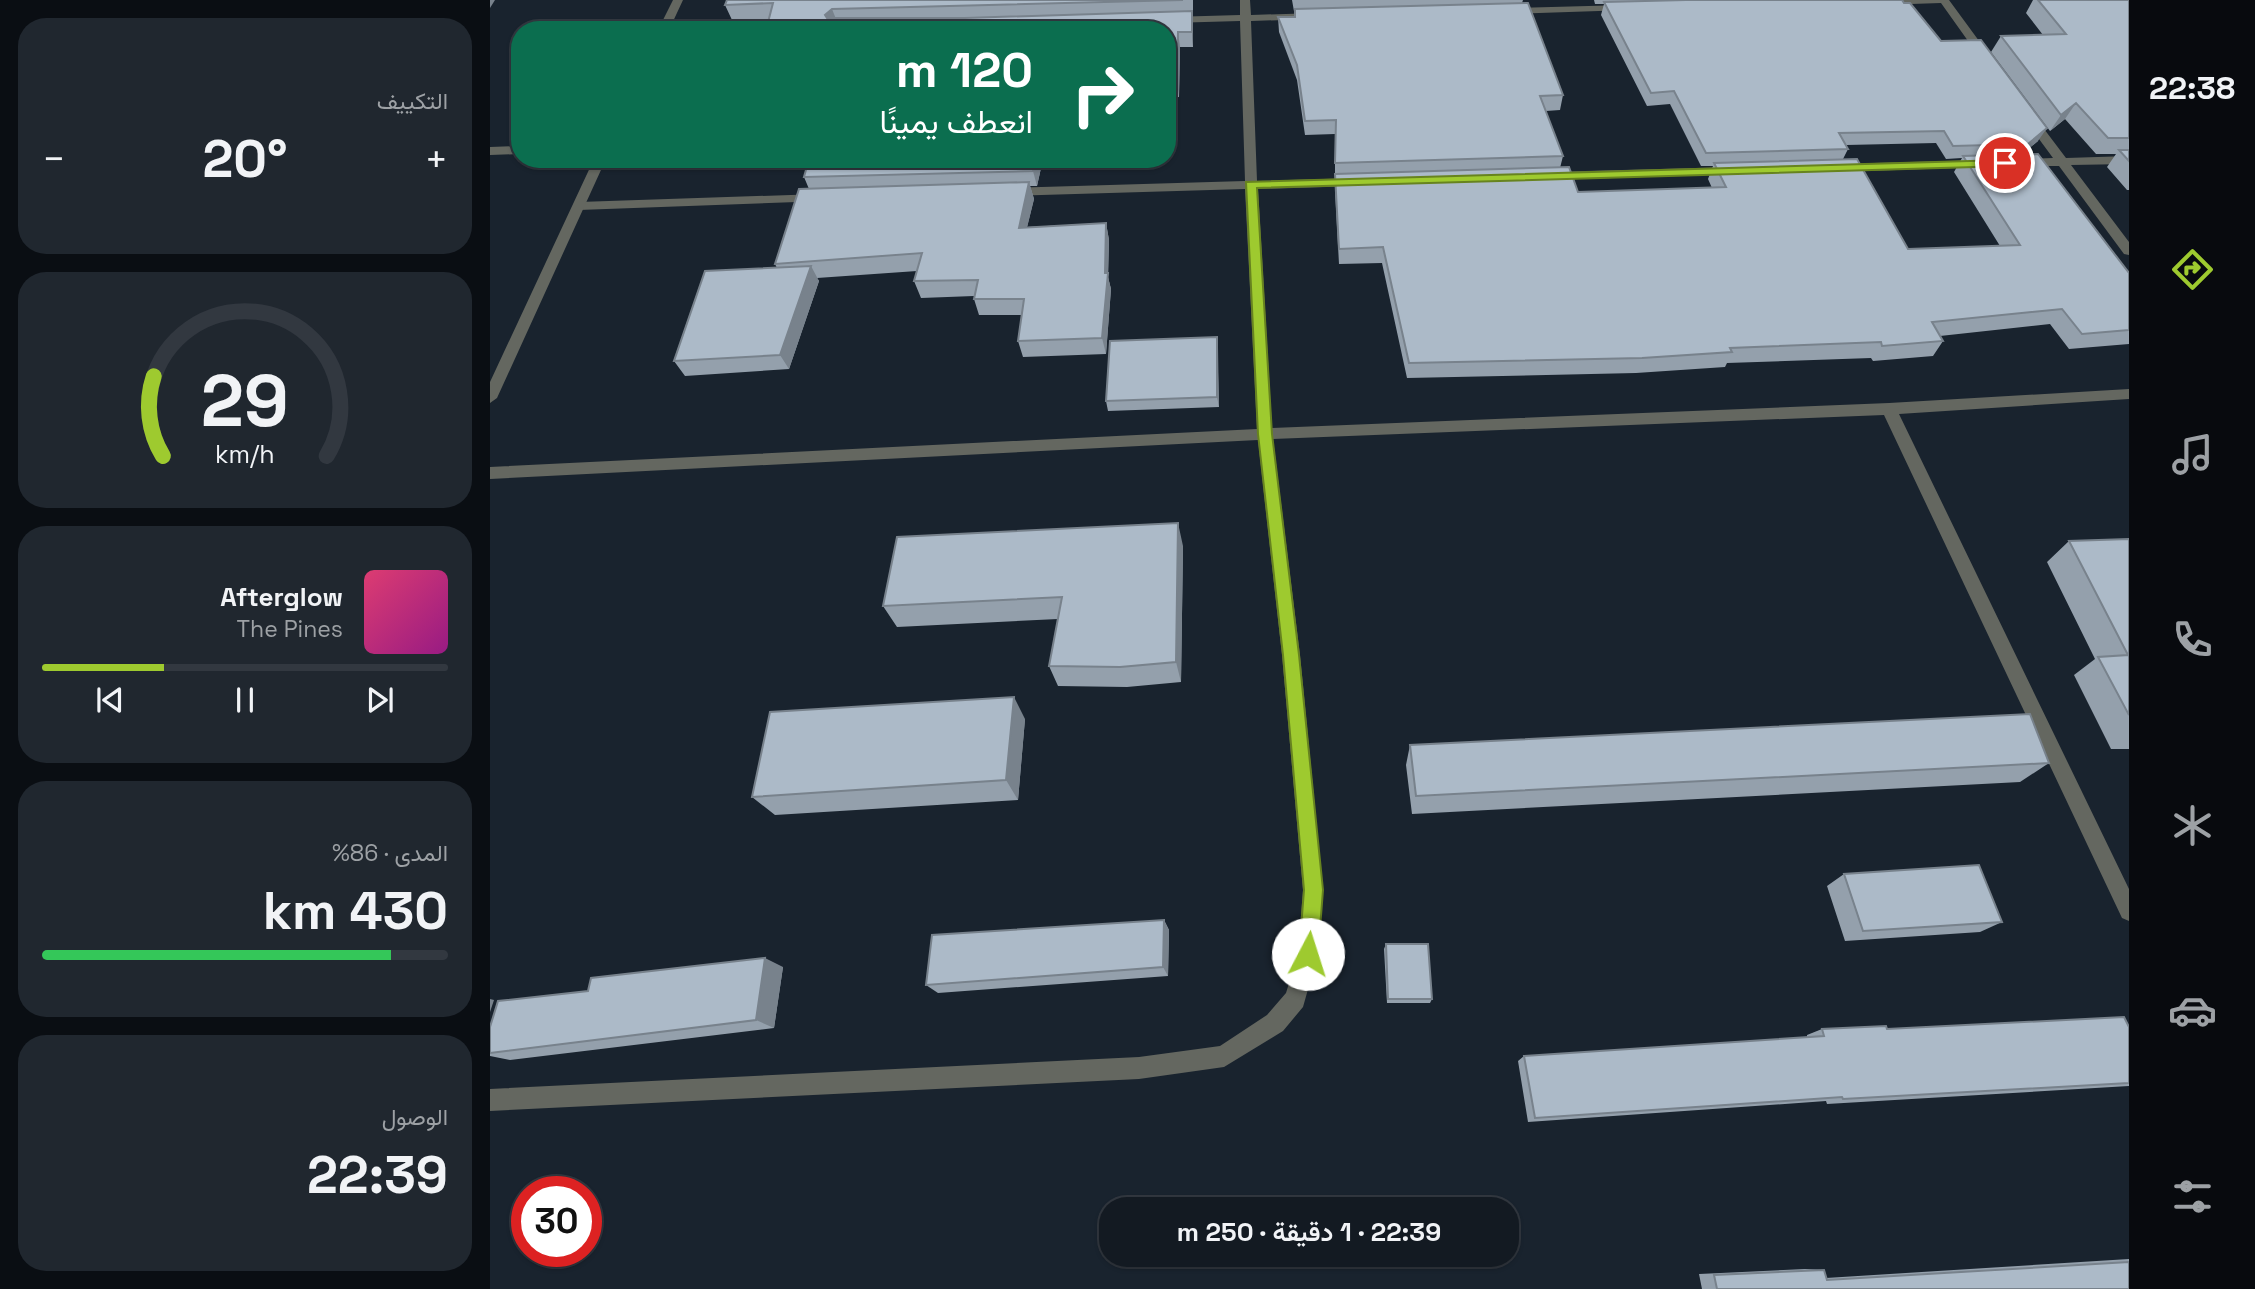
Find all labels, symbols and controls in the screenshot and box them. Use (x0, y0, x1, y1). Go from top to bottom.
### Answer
text: 120 m (896, 39, 1033, 101)
icon: right (1057, 49, 1148, 140)
text: 22:38 (2149, 68, 2235, 108)
text: التكييف (377, 86, 448, 116)
text: انعطف يمينًا (880, 102, 1033, 142)
text: 20° (202, 126, 288, 192)
pin (1975, 133, 2035, 193)
text: − (42, 135, 66, 183)
text: + (424, 135, 448, 183)
icon: arrive (1986, 144, 2024, 182)
icon: directions (2168, 245, 2217, 294)
text: 29 (201, 355, 289, 448)
icon: music (2168, 430, 2217, 479)
text: km/h (215, 438, 275, 470)
text: Afterglow (220, 580, 343, 614)
text: The Pines (237, 614, 343, 644)
icon: phone (2168, 615, 2217, 664)
icon: previous (91, 681, 129, 719)
icon: pause (226, 681, 264, 719)
icon: next (361, 681, 399, 719)
icon: climate (2168, 801, 2217, 850)
text: المدى · 86% (332, 838, 448, 868)
text: 430 km (263, 878, 448, 944)
position arrow (1271, 917, 1345, 991)
icon: car (2168, 986, 2217, 1035)
text: الوصول (382, 1102, 448, 1132)
text: 22:39 (307, 1142, 448, 1208)
icon: filters (2168, 1172, 2217, 1221)
speed limit sign: 30 (511, 1176, 602, 1267)
text: 22:39 · 1 دقيقة · 250 m (1177, 1215, 1441, 1249)

